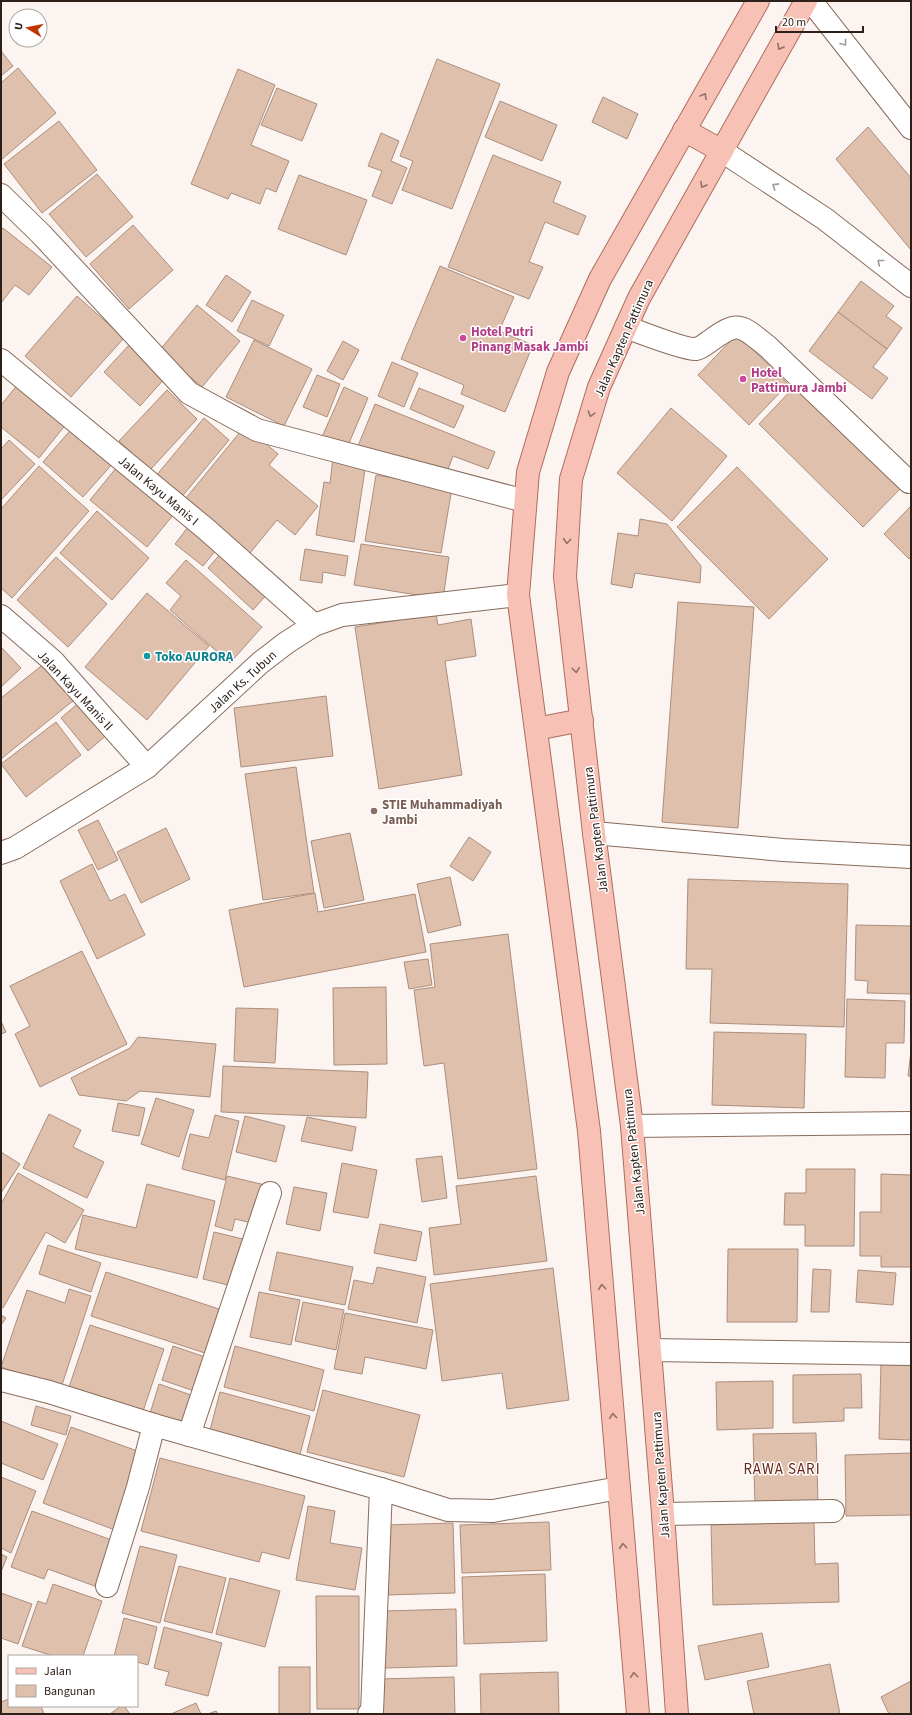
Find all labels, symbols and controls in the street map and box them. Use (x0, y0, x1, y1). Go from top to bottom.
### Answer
north arrow (8, 8, 48, 48)
scale bar (776, 8, 863, 34)
text: 20 m (782, 14, 806, 31)
text: U (11, 21, 27, 31)
one-way arrow (840, 38, 847, 45)
one-way arrow (778, 43, 785, 50)
one-way arrow (699, 93, 706, 100)
one-way arrow (700, 181, 707, 188)
one-way arrow (772, 183, 779, 190)
one-way arrow (878, 259, 885, 266)
street label: Jalan Kapten Pattimura (590, 277, 658, 400)
place label: Hotel Putri Pinang Masak Jambi (471, 323, 588, 356)
marker: Hotel Putri Pinang Masak Jambi (458, 333, 468, 343)
place label: Hotel Pattimura Jambi (751, 364, 847, 397)
marker: Hotel Pattimura Jambi (738, 374, 748, 384)
one-way arrow (587, 411, 595, 418)
street label: Jalan Kayu Manis I (114, 452, 202, 530)
one-way arrow (563, 538, 571, 544)
street label: Jalan Ks. Tubun (205, 646, 281, 717)
street label: Jalan Kayu Manis II (33, 647, 117, 735)
place label: Toko AURORA (155, 648, 234, 666)
marker: Toko AURORA (142, 651, 152, 661)
one-way arrow (571, 667, 580, 673)
street label: Jalan Kapten Pattimura (579, 766, 613, 894)
place label: STIE Muhammadiyah Jambi (382, 796, 502, 829)
marker: STIE Muhammadiyah Jambi (369, 806, 379, 816)
street label: Jalan Kapten Pattimura (618, 1088, 650, 1216)
one-way arrow (597, 1283, 606, 1290)
street label: Jalan Kapten Pattimura (648, 1411, 674, 1539)
one-way arrow (608, 1413, 617, 1419)
district label: RAWA SARI (743, 1459, 821, 1480)
one-way arrow (619, 1543, 628, 1549)
legend (8, 1655, 138, 1707)
text: Jalan (44, 1663, 71, 1680)
one-way arrow (630, 1672, 639, 1678)
text: Bangunan (44, 1683, 95, 1700)

